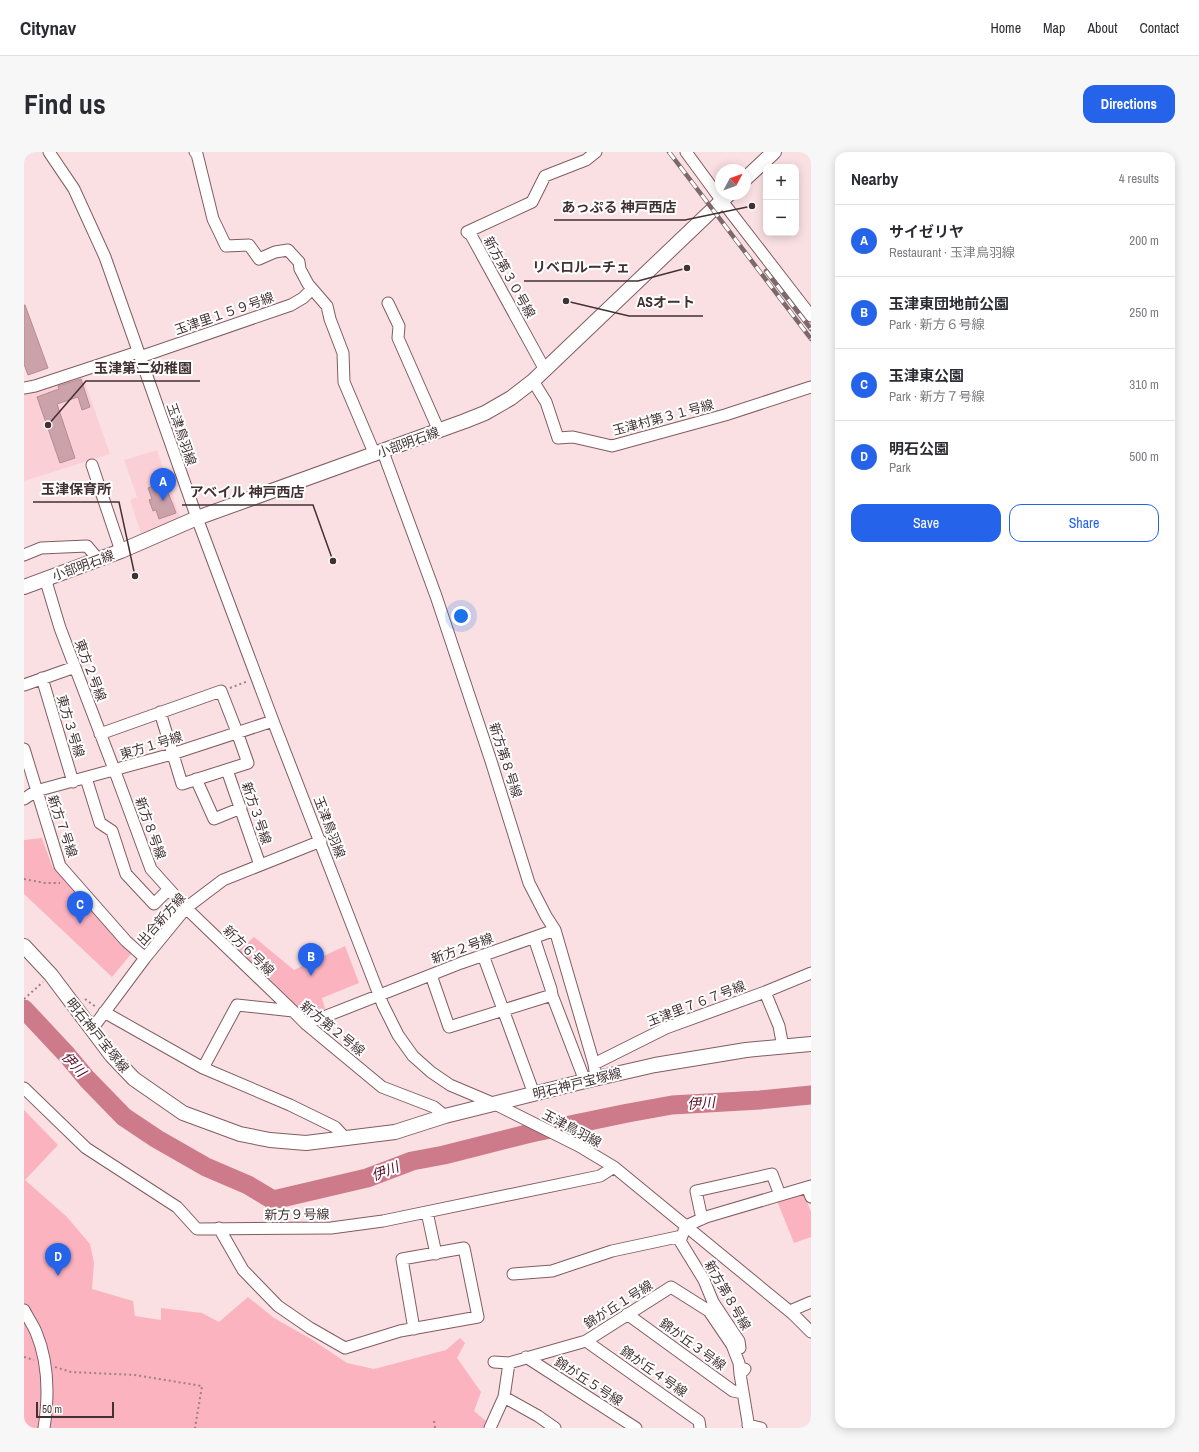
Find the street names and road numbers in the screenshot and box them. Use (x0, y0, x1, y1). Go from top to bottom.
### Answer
street label: 新方第３０号線 (480, 233, 539, 321)
street label: 玉津里１５９号線 (172, 289, 276, 338)
street label: 玉津村第３１号線 (611, 396, 716, 439)
street label: 玉津鳥羽線 (163, 401, 200, 468)
street label: 小部明石線 (375, 423, 442, 462)
street label: 小部明石線 (50, 546, 117, 585)
street label: 東方２号線 (71, 637, 110, 704)
street label: 東方３号線 (53, 693, 88, 760)
street label: 新方第８号線 (485, 720, 526, 800)
street label: 東方１号線 (118, 728, 185, 763)
street label: 新方３号線 (238, 780, 275, 847)
street label: 新方７号線 (44, 793, 81, 860)
street label: 玉津鳥羽線 (310, 794, 349, 861)
street label: 新方８号線 (131, 795, 170, 862)
street label: 出合新方線 (133, 889, 189, 949)
street label: 新方６号線 (219, 922, 278, 979)
street label: 新方２号線 (429, 929, 496, 968)
street label: 玉津里７６７号線 (645, 977, 748, 1030)
street label: 明石神戸宝塚線 (62, 995, 133, 1076)
street label: 新方第２号線 (297, 997, 368, 1060)
street label: 明石神戸宝塚線 (531, 1064, 623, 1103)
street label: 玉津鳥羽線 (539, 1106, 604, 1151)
street label: 新方９号線 (264, 1205, 330, 1224)
street label: 新方第８号線 (701, 1257, 754, 1333)
street label: 錦が丘１号線 (581, 1277, 656, 1332)
street label: 錦が丘３号線 (656, 1315, 729, 1374)
street label: 錦が丘４号線 (617, 1342, 691, 1401)
street label: 錦が丘５号線 (551, 1353, 626, 1410)

